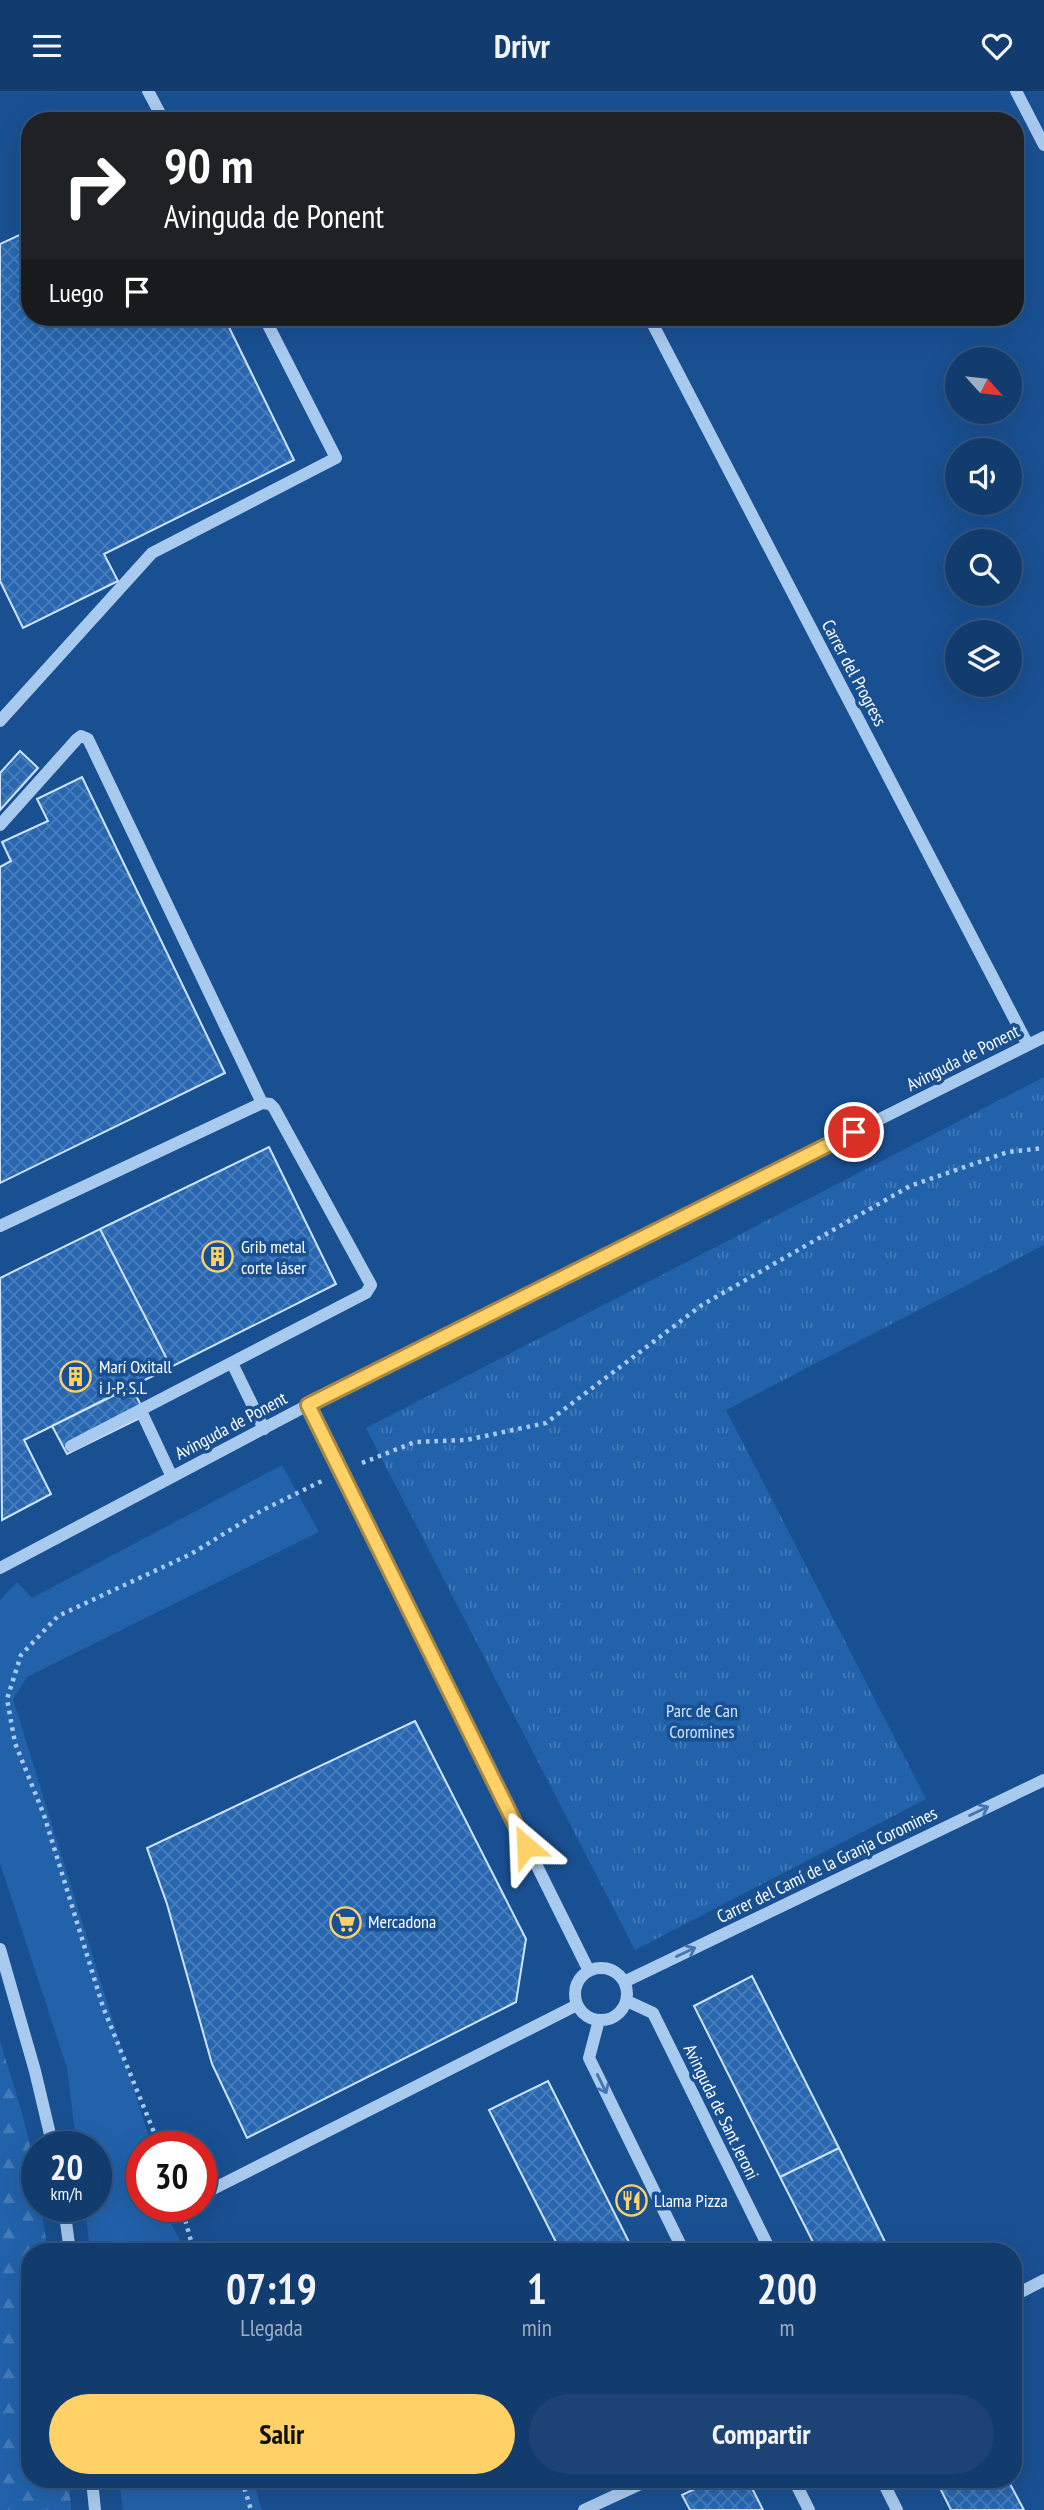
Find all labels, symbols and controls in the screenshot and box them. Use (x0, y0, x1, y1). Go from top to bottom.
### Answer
text: Drivr (494, 25, 550, 67)
icon: menu (28, 27, 66, 65)
icon: heart (978, 27, 1016, 65)
text: 90 m (164, 133, 253, 197)
icon: right (49, 140, 140, 231)
text: Avinguda de Ponent (164, 195, 384, 237)
icon: arrive (118, 273, 156, 311)
text: Luego (49, 276, 104, 309)
north arrow (945, 347, 1022, 423)
map controls (945, 347, 1022, 697)
button: sound (945, 438, 1022, 515)
button: search (945, 529, 1022, 606)
street label: Carrer del Progress (817, 616, 892, 730)
button: layers (945, 620, 1022, 697)
street label: Avinguda de Ponent (902, 1019, 1023, 1096)
pin (824, 1102, 884, 1162)
icon: arrive (835, 1113, 873, 1151)
place label: Grib metal corte láser (241, 1235, 307, 1279)
building icon: Grib metal corte láser (201, 1240, 235, 1274)
place label: Marí Oxitall i J-P, S.L (99, 1355, 172, 1399)
building icon: Marí Oxitall i J-P, S.L (59, 1360, 93, 1394)
street label: Avinguda de Ponent (171, 1386, 291, 1465)
park label: Parc de Can Coromines (666, 1699, 738, 1743)
street label: Carrer del Camí de la Granja Coromines (713, 1801, 941, 1928)
one-way arrow (968, 1804, 989, 1817)
position arrow (489, 1809, 563, 1883)
supermarket icon: Mercadona (328, 1905, 362, 1939)
place label: Mercadona (368, 1910, 436, 1933)
one-way arrow (675, 1945, 696, 1959)
street label: Avinguda de Sant Jeroni (679, 2040, 764, 2183)
one-way arrow (596, 2073, 609, 2094)
speed limit sign: 30 (126, 2131, 217, 2222)
text: 20 (50, 2144, 83, 2190)
text: km/h (51, 2182, 82, 2205)
restaurant icon: Llama Pizza (614, 2184, 648, 2218)
place label: Llama Pizza (654, 2189, 728, 2212)
text: 07:19 (226, 2261, 317, 2316)
text: 1 (527, 2261, 547, 2316)
text: 200 (757, 2261, 817, 2316)
text: Llegada (240, 2313, 303, 2342)
text: min (522, 2313, 552, 2342)
text: m (779, 2313, 794, 2342)
button: Salir (49, 2394, 515, 2474)
button: Compartir (529, 2394, 994, 2474)

